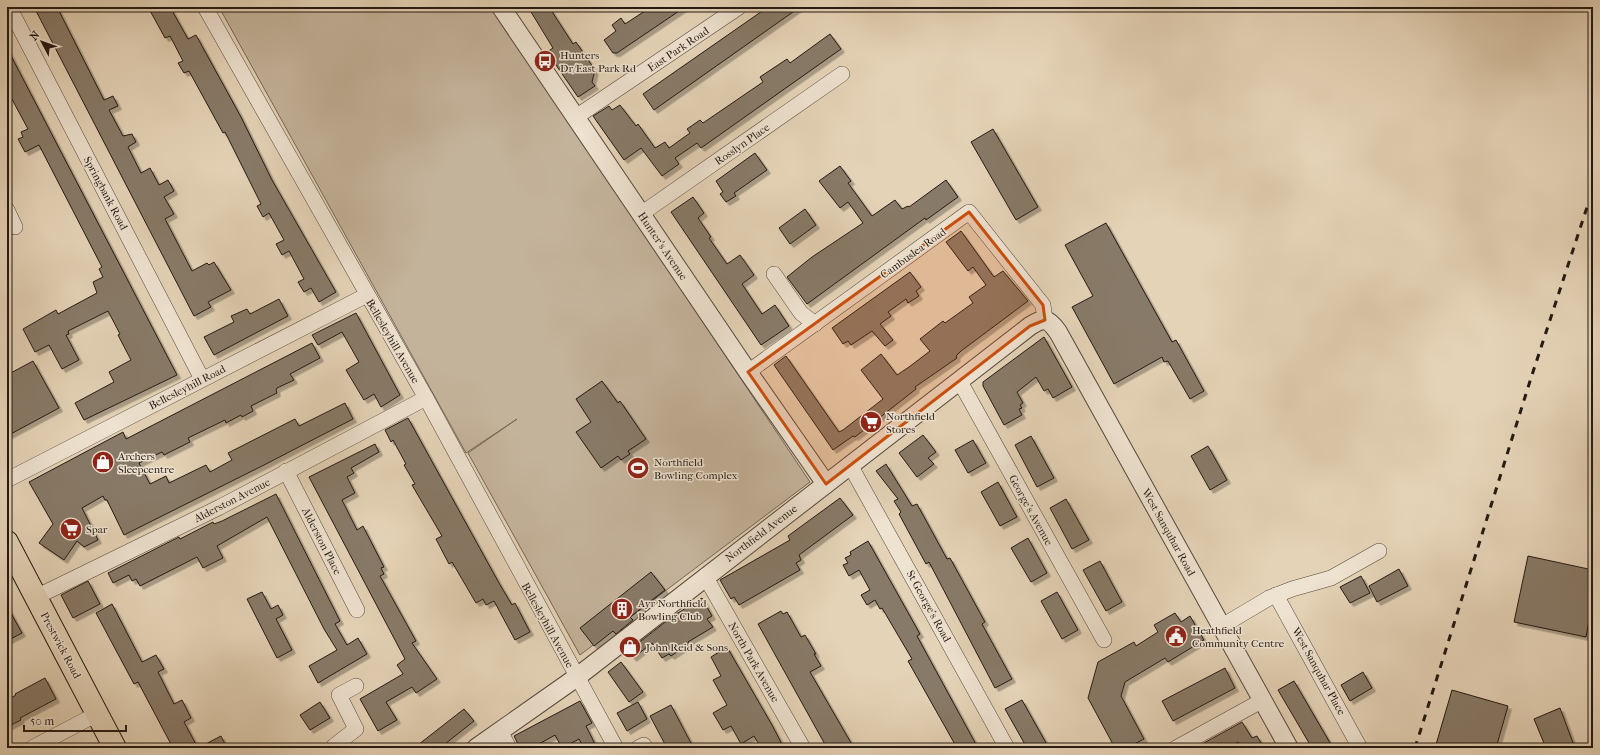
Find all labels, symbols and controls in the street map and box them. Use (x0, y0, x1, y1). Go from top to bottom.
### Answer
north arrow (22, 22, 62, 62)
street label: East Park Road (645, 24, 712, 75)
text: N (27, 28, 43, 43)
bus stop icon: Hunters Dr/East Park Rd (532, 48, 558, 74)
place label: Hunters Dr/East Park Rd (560, 49, 637, 75)
street label: Rosslyn Place (712, 120, 773, 168)
street label: Springbank Road (81, 154, 131, 233)
street label: Hunter's Avenue (635, 210, 690, 283)
street label: Cambuslea Road (878, 225, 949, 282)
street label: Bellesleyhill Avenue (363, 297, 422, 386)
street label: Bellesleyhill Road (147, 362, 229, 412)
supermarket icon: Northfield Stores (858, 409, 884, 435)
place label: Northfield Stores (886, 410, 936, 436)
shop icon: Archers Sleepcentre (90, 449, 116, 475)
place label: Archers Sleepcentre (117, 450, 175, 476)
sports icon: Northfield Bowling Complex (625, 455, 651, 481)
place label: Northfield Bowling Complex (654, 456, 738, 482)
street label: George's Avenue (1006, 473, 1056, 548)
street label: Alderston Avenue (191, 475, 273, 526)
street label: West Sanquhar Road (1139, 486, 1198, 579)
street label: Northfield Avenue (723, 502, 800, 565)
street label: Alderston Place (299, 505, 344, 577)
supermarket icon: Spar (58, 516, 84, 542)
place label: Spar (86, 523, 108, 536)
street label: St George's Road (904, 568, 954, 645)
street label: Bellesleyhill Avenue (519, 580, 577, 671)
building icon: Ayr Northfield Bowling Club (609, 596, 635, 622)
place label: Ayr Northfield Bowling Club (637, 597, 708, 623)
street label: Prestwick Road (38, 610, 84, 682)
street label: North Park Avenue (725, 620, 782, 705)
public building icon: Heathfield Community Centre (1163, 623, 1189, 649)
place label: Heathfield Community Centre (1192, 624, 1285, 650)
street label: West Sanquhar Place (1289, 624, 1348, 718)
shop icon: John Reid & Sons (617, 634, 643, 660)
place label: John Reid & Sons (645, 641, 728, 654)
scale bar (24, 707, 126, 733)
text: 50 m (30, 714, 54, 728)

